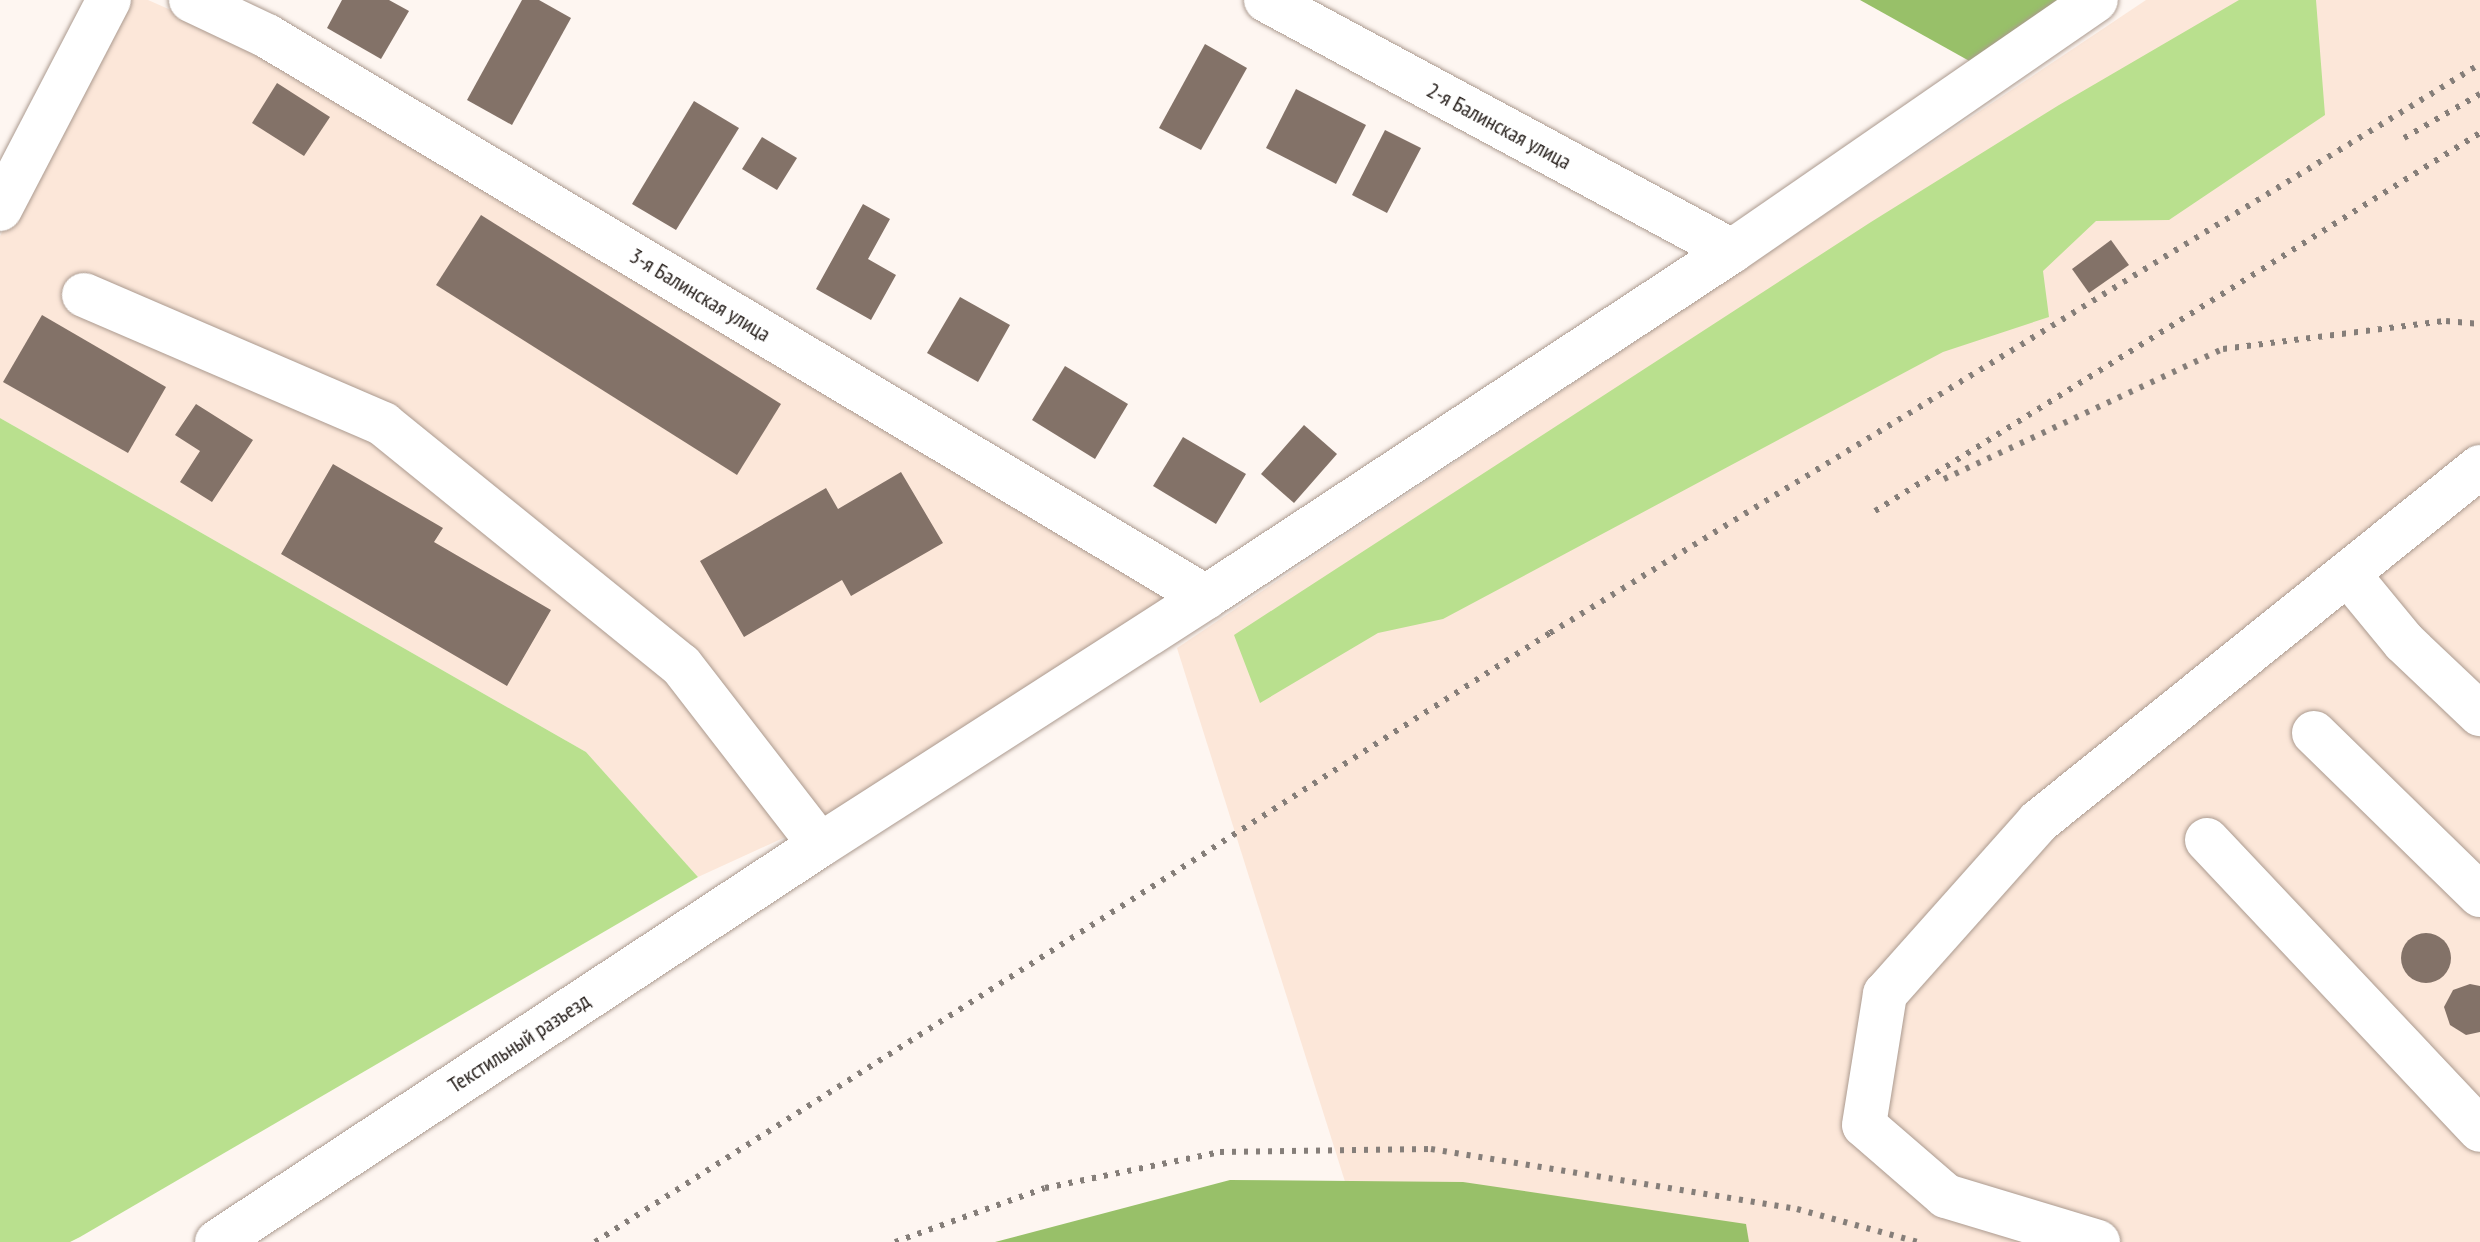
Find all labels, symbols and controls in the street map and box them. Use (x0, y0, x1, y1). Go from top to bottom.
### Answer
street label: 2-я Балинская улица (1422, 77, 1576, 175)
street label: 3-я Балинская улица (625, 243, 775, 347)
street label: Текстильный разъезд (443, 987, 595, 1099)

